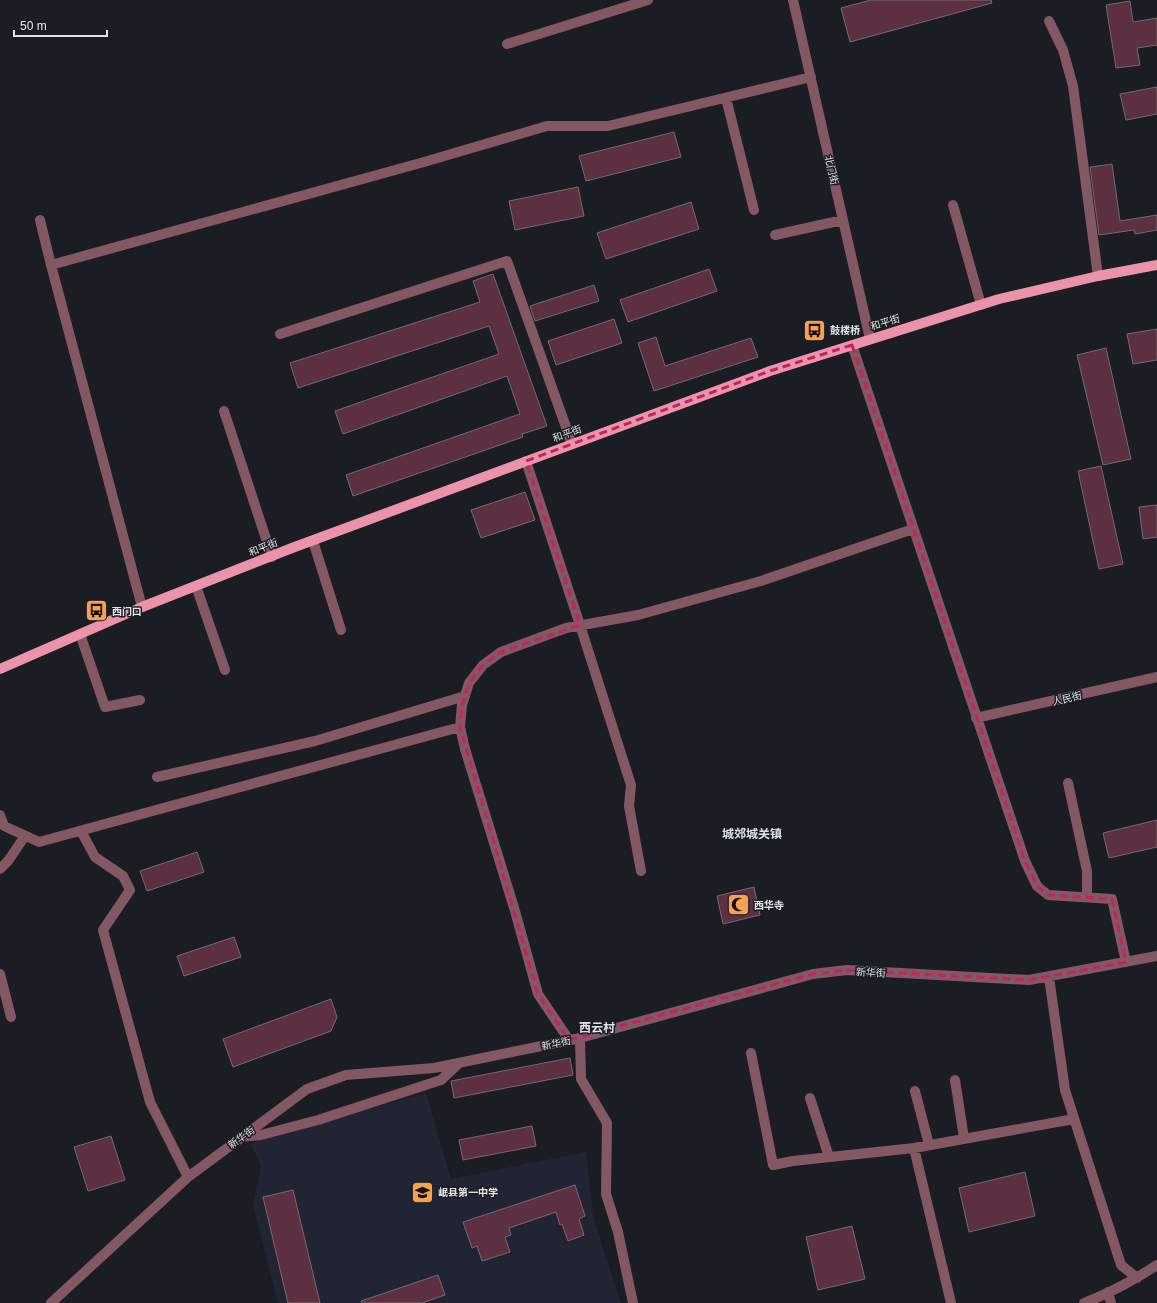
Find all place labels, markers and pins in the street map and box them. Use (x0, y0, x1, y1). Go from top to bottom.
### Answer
bus stop icon: 鼓楼桥 (802, 317, 828, 343)
place label: 鼓楼桥 (830, 325, 860, 336)
bus stop icon: 西门口 (83, 598, 109, 624)
place label: 西门口 (112, 606, 142, 617)
mosque icon: 西华寺 (726, 892, 752, 918)
place label: 西华寺 (754, 899, 784, 911)
school or university icon: 岷县第一中学 (410, 1179, 436, 1205)
place label: 岷县第一中学 (438, 1187, 498, 1198)

